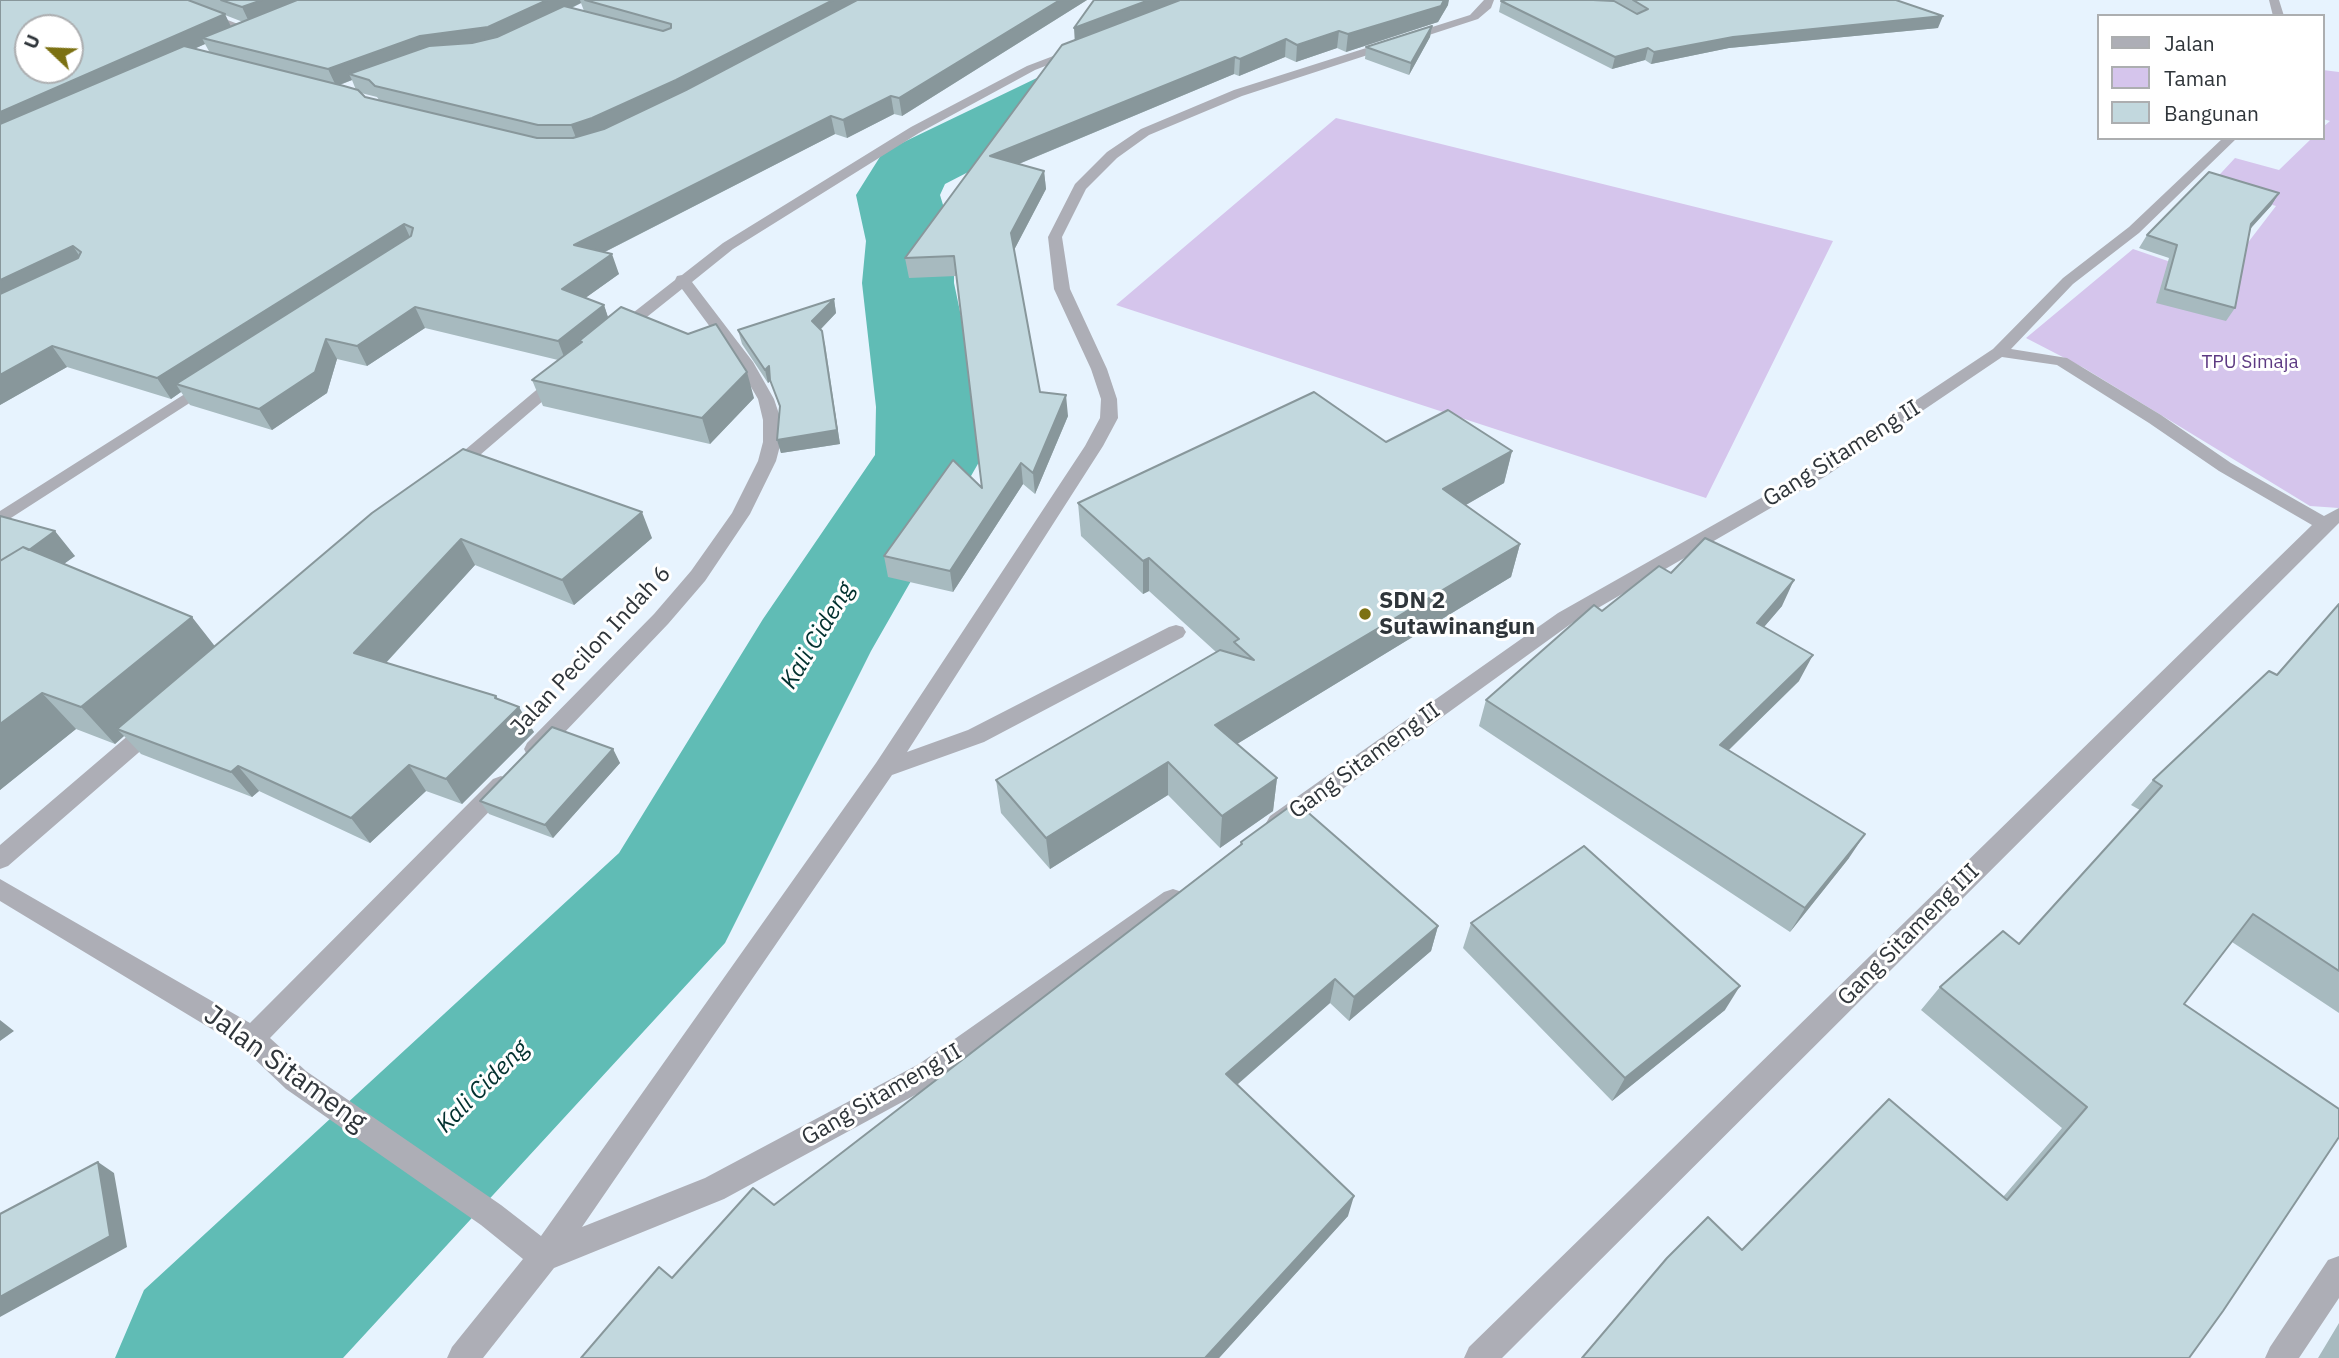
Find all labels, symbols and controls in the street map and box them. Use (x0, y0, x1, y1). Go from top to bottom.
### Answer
north arrow (14, 14, 84, 84)
legend (2098, 14, 2325, 140)
text: Jalan (2164, 29, 2215, 57)
text: U (18, 31, 45, 52)
text: Taman (2164, 64, 2227, 92)
text: Bangunan (2164, 99, 2259, 127)
park label: TPU Simaja (2201, 352, 2299, 374)
street label: Gang Sitameng II (1758, 395, 1926, 513)
street label: Jalan Pecilon Indah 6 (505, 560, 677, 742)
water label: Kali Cideng (775, 578, 861, 694)
place label: SDN 2 Sutawinangun (1379, 587, 1535, 641)
marker: SDN 2 Sutawinangun (1357, 606, 1373, 622)
street label: Gang Sitameng II (1284, 697, 1446, 825)
street label: Gang Sitameng III (1832, 858, 1986, 1012)
street label: Jalan Sitameng (197, 999, 373, 1139)
water label: Kali Cideng (431, 1035, 535, 1139)
street label: Gang Sitameng II (797, 1038, 967, 1152)

